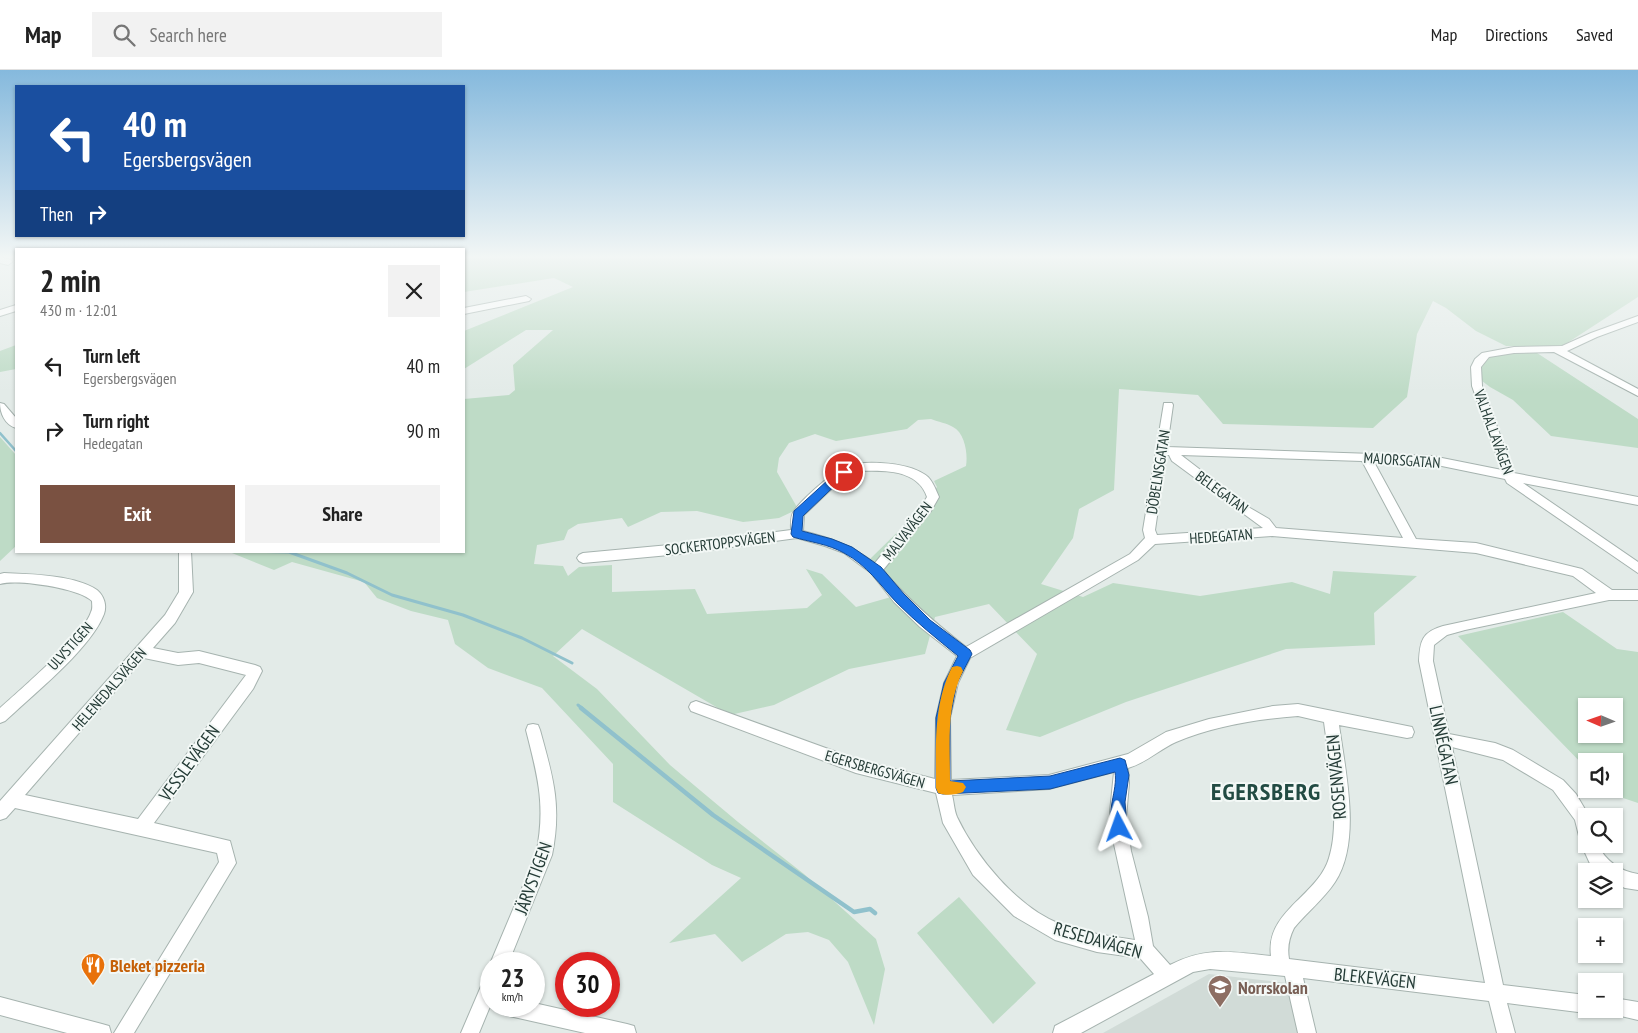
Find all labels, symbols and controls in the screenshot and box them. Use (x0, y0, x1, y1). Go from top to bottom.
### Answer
search box (92, 12, 442, 57)
text: Map (25, 19, 62, 50)
icon: search (110, 21, 138, 49)
text: Search here (150, 23, 227, 47)
text: Map (1431, 23, 1457, 46)
text: Directions (1485, 23, 1548, 46)
text: Saved (1576, 23, 1613, 46)
text: 40 m (123, 101, 187, 147)
icon: left (40, 105, 105, 170)
text: Egersbergsvägen (123, 145, 252, 173)
icon: right (83, 200, 111, 228)
text: Then (40, 202, 73, 226)
text: 2 min (40, 261, 101, 300)
button: close (388, 265, 440, 317)
text: 430 m · 12:01 (40, 300, 118, 320)
text: Turn left (83, 344, 140, 368)
icon: left (40, 352, 68, 380)
text: 40 m (407, 354, 440, 378)
text: Egersbergsvägen (83, 368, 177, 388)
street label: VALHALLAVÄGEN (1470, 386, 1518, 477)
text: Turn right (83, 409, 149, 433)
icon: right (40, 417, 68, 445)
text: 90 m (407, 419, 440, 443)
street label: DÖBELNSGATAN (1142, 429, 1174, 515)
text: Hedegatan (83, 433, 143, 453)
street label: MAJORSGATAN (1363, 448, 1441, 472)
pin (823, 451, 865, 493)
icon: arrive (830, 458, 858, 486)
street label: BELEGATAN (1192, 466, 1252, 518)
button: Exit (40, 485, 235, 543)
button: Share (245, 485, 440, 543)
street label: MALVAVÄGEN (878, 498, 936, 564)
street label: HEDEGATAN (1189, 524, 1253, 548)
street label: SOCKERTOPPSVÄGEN (664, 527, 776, 559)
street label: ULVSTIGEN (43, 618, 97, 674)
street label: HELENEDALSVÄGEN (68, 644, 150, 734)
north arrow (1578, 698, 1622, 742)
map controls (1578, 698, 1623, 1018)
street label: LINNÉGATAN (1424, 703, 1464, 787)
street label: VESSLEVÄGEN (153, 720, 224, 806)
street label: ROSENVÄGEN (1321, 734, 1351, 820)
street label: EGERSBERGSVÄGEN (823, 746, 927, 792)
button: sound (1578, 753, 1623, 798)
district label: EGERSBERG (1211, 776, 1321, 807)
position arrow (1092, 800, 1144, 852)
button: search (1578, 808, 1623, 853)
street label: JÄRVSTIGEN (509, 839, 557, 918)
button: layers (1578, 863, 1623, 908)
street label: RESEDAVÄGEN (1051, 916, 1145, 964)
button: + (1578, 918, 1623, 963)
restaurant icon: Bleket pizzeria (80, 952, 106, 986)
speed limit sign: 30 (555, 952, 620, 1017)
place label: Bleket pizzeria (110, 954, 205, 977)
text: 23 (501, 962, 524, 994)
street label: BLEKEVÄGEN (1333, 962, 1417, 994)
button: − (1578, 973, 1623, 1018)
school or university icon: Norrskolan (1207, 974, 1233, 1008)
place label: Norrskolan (1238, 976, 1308, 999)
text: km/h (502, 989, 523, 1004)

